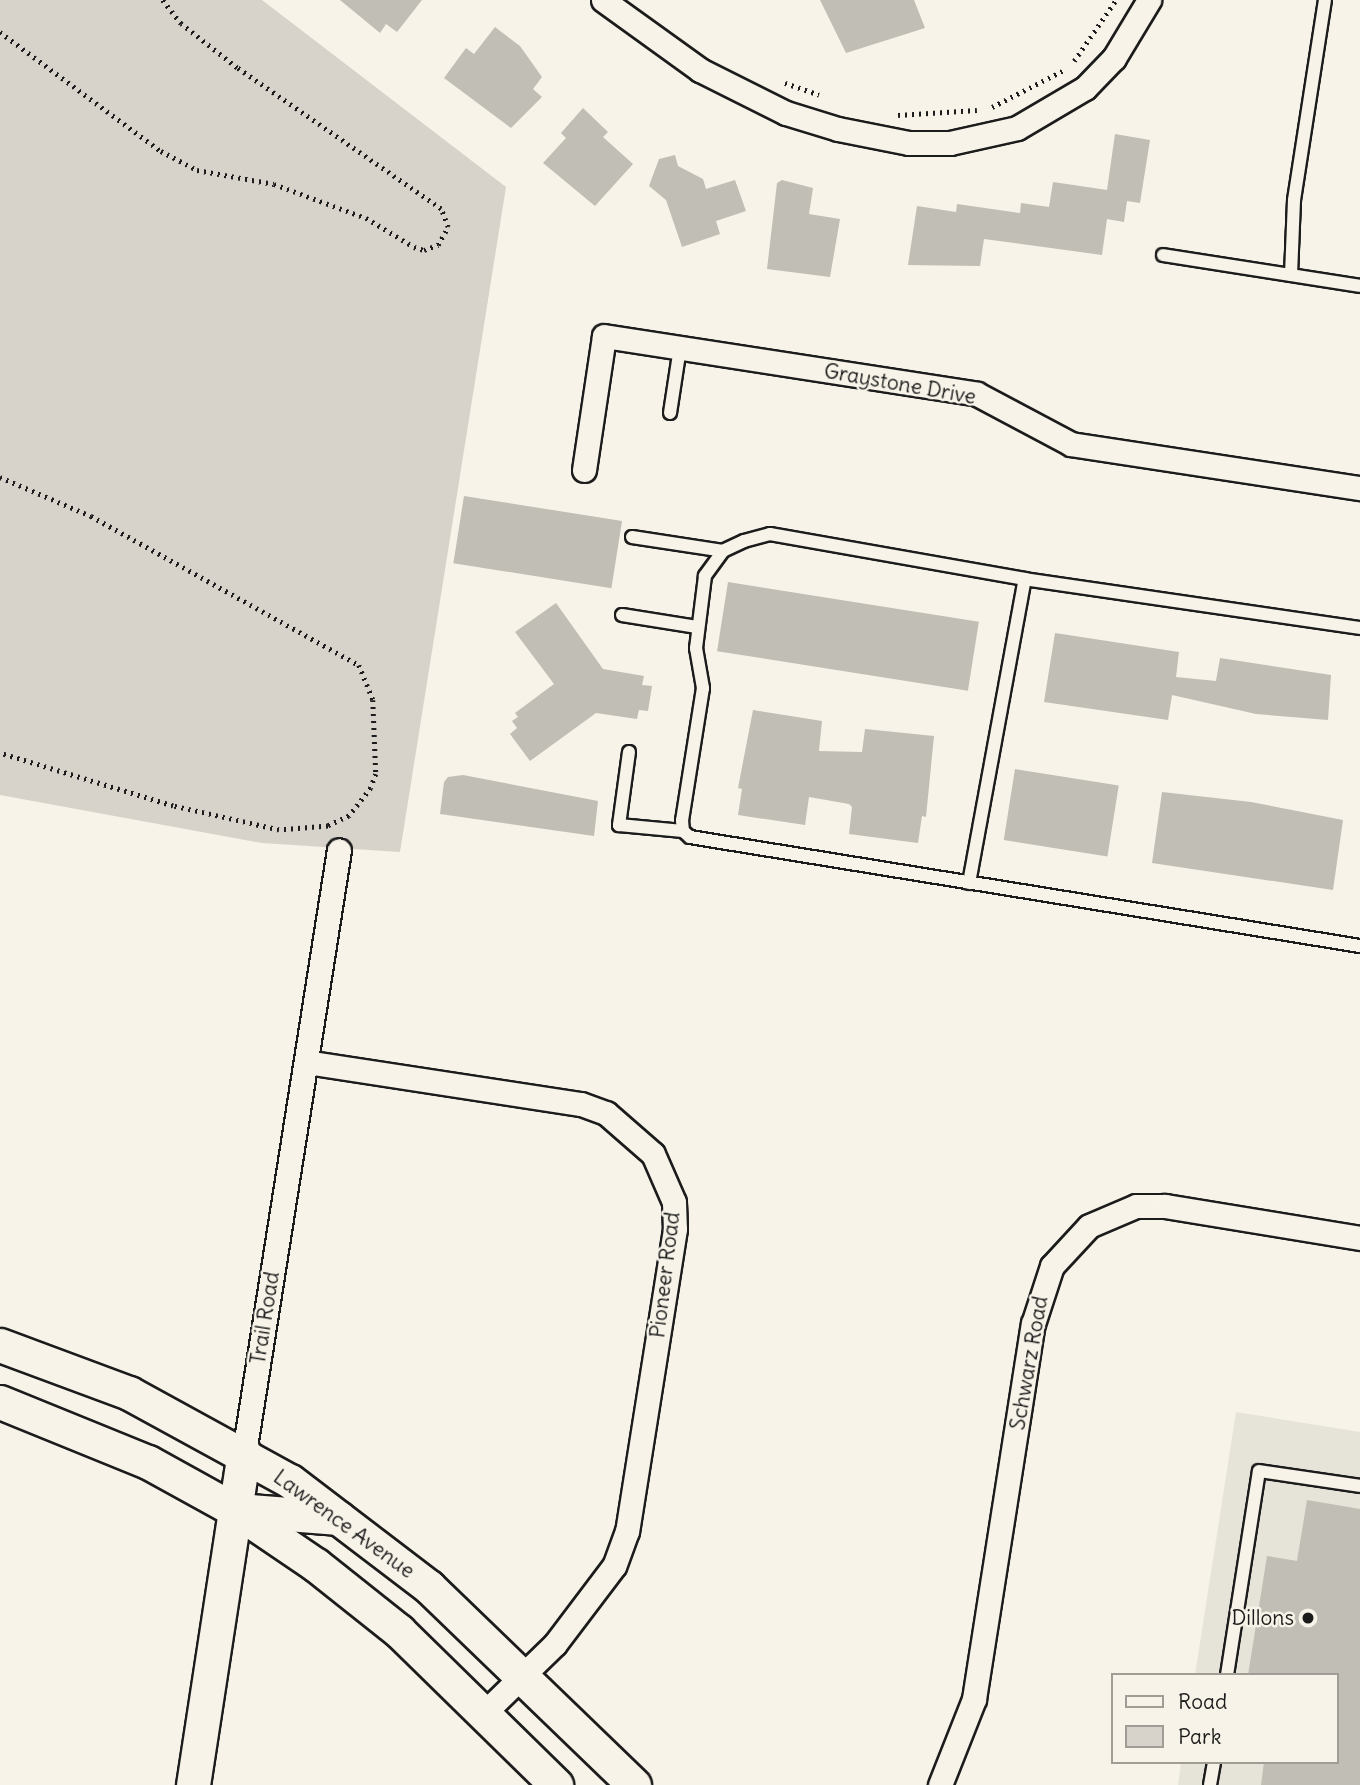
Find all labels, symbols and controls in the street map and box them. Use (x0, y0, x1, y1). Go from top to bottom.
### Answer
street label: Graystone Drive (822, 358, 978, 410)
street label: Pioneer Road (645, 1211, 685, 1339)
street label: Trail Road (245, 1270, 285, 1366)
street label: Schwarz Road (1005, 1294, 1053, 1432)
street label: Lawrence Avenue (269, 1464, 419, 1584)
place label: Dillons (1231, 1605, 1294, 1631)
marker: Dillons (1300, 1610, 1316, 1626)
legend (1112, 1673, 1339, 1764)
text: Road (1178, 1688, 1227, 1715)
text: Park (1178, 1723, 1221, 1750)

